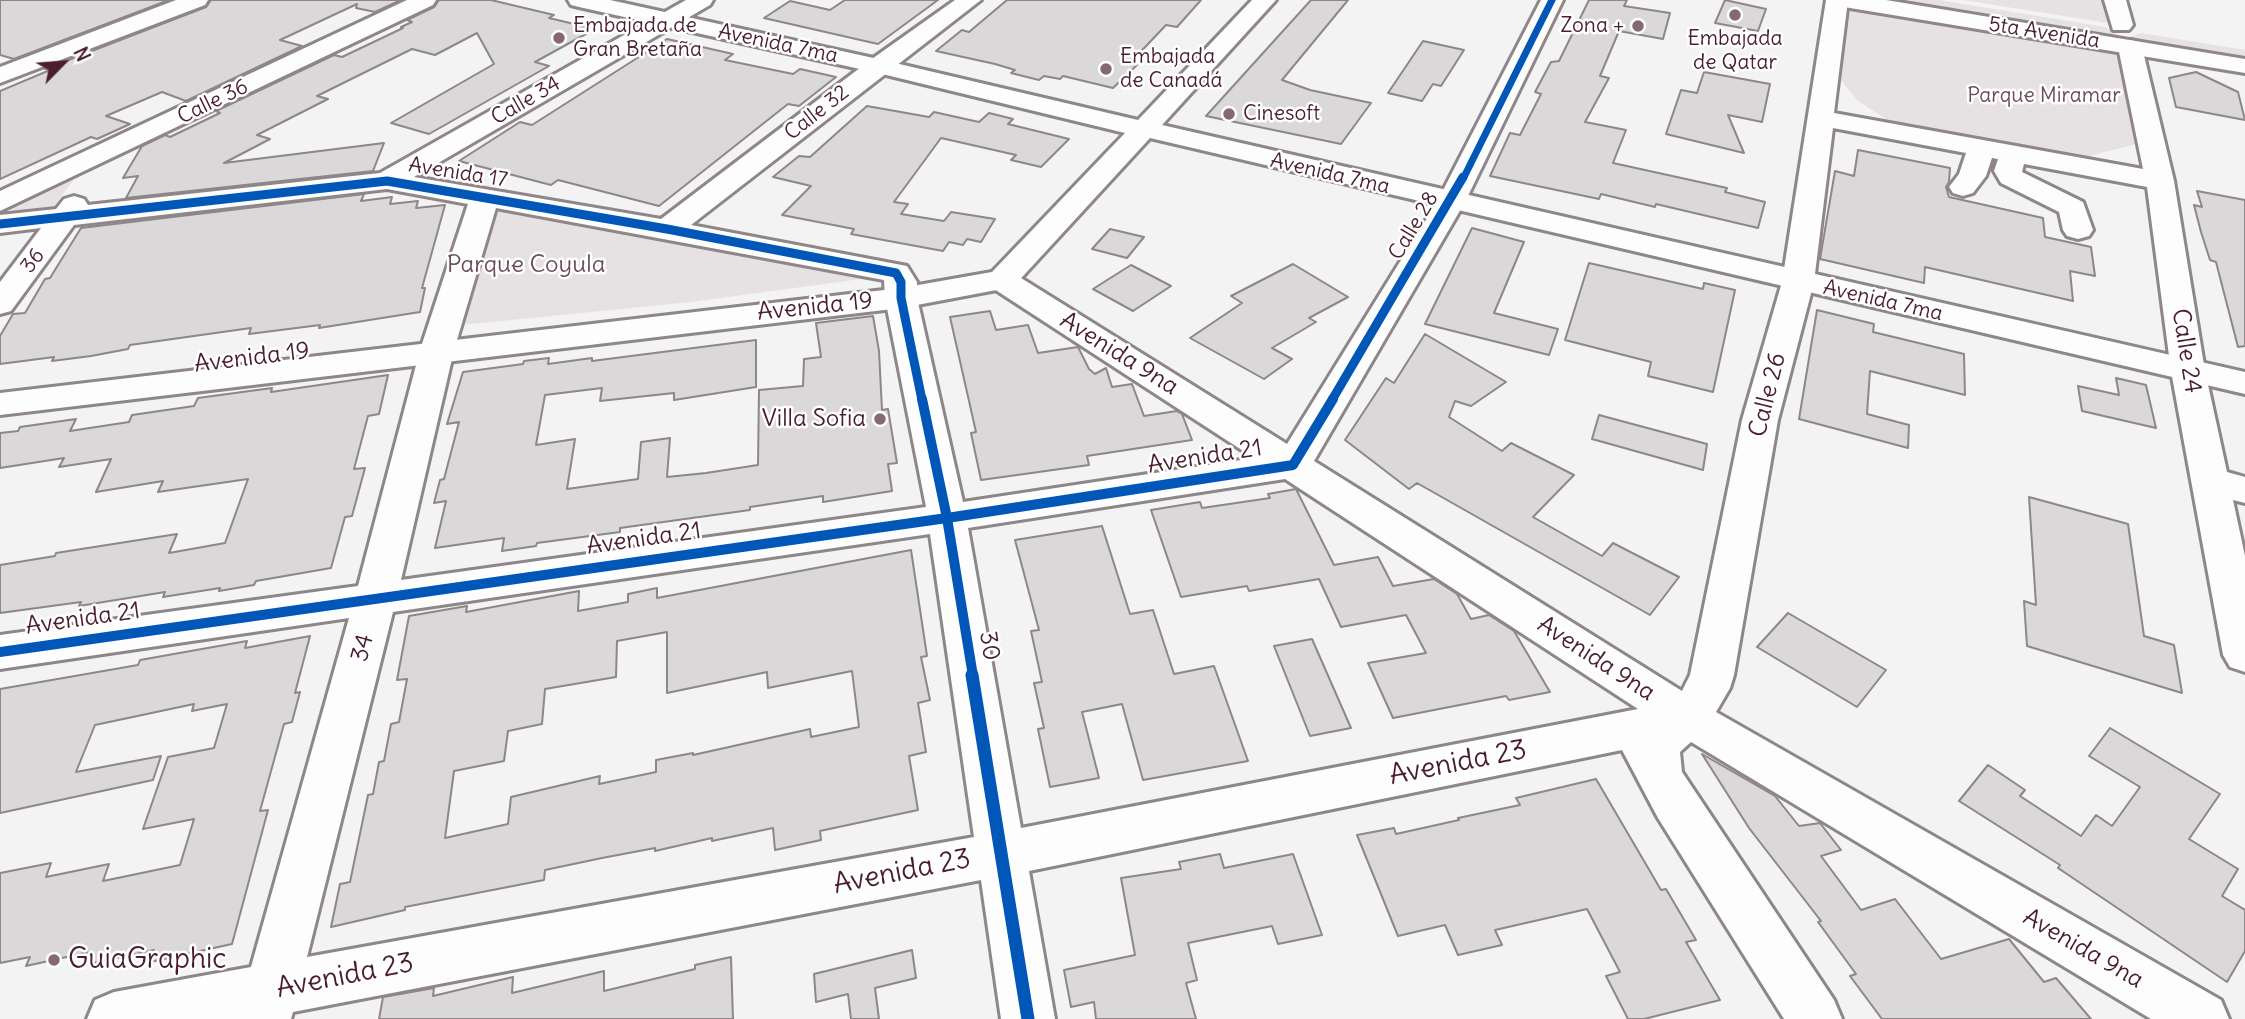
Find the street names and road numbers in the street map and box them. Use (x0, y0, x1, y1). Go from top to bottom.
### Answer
street label: 5ta Avenida (1987, 12, 2101, 54)
street label: Avenida 7ma (716, 19, 840, 69)
street label: Calle 34 (487, 71, 565, 131)
street label: Calle 36 (174, 74, 252, 130)
street label: Calle 32 (780, 80, 854, 146)
street label: Avenida 7ma (1268, 148, 1392, 200)
street label: Avenida 17 (407, 153, 509, 193)
street label: Calle 28 (1384, 187, 1444, 265)
street label: 36 (16, 244, 50, 278)
street label: Avenida 7ma (1821, 275, 1945, 327)
street label: Avenida 19 (756, 287, 874, 327)
street label: Avenida 9na (1055, 306, 1183, 402)
street label: Calle 24 (2165, 307, 2207, 395)
street label: Avenida 19 (193, 337, 311, 379)
street label: Calle 26 (1744, 350, 1792, 440)
street label: Avenida 21 (1146, 434, 1264, 480)
street label: Avenida 21 (585, 517, 703, 561)
street label: Avenida 21 (24, 597, 142, 641)
street label: Avenida 9na (1532, 610, 1660, 708)
street label: 30 (972, 629, 1006, 663)
street label: 34 (346, 631, 380, 665)
street label: Avenida 23 (1386, 733, 1530, 793)
street label: Avenida 23 (830, 842, 974, 902)
street label: Avenida 9na (2018, 903, 2148, 995)
street label: Avenida 23 (273, 946, 417, 1006)

